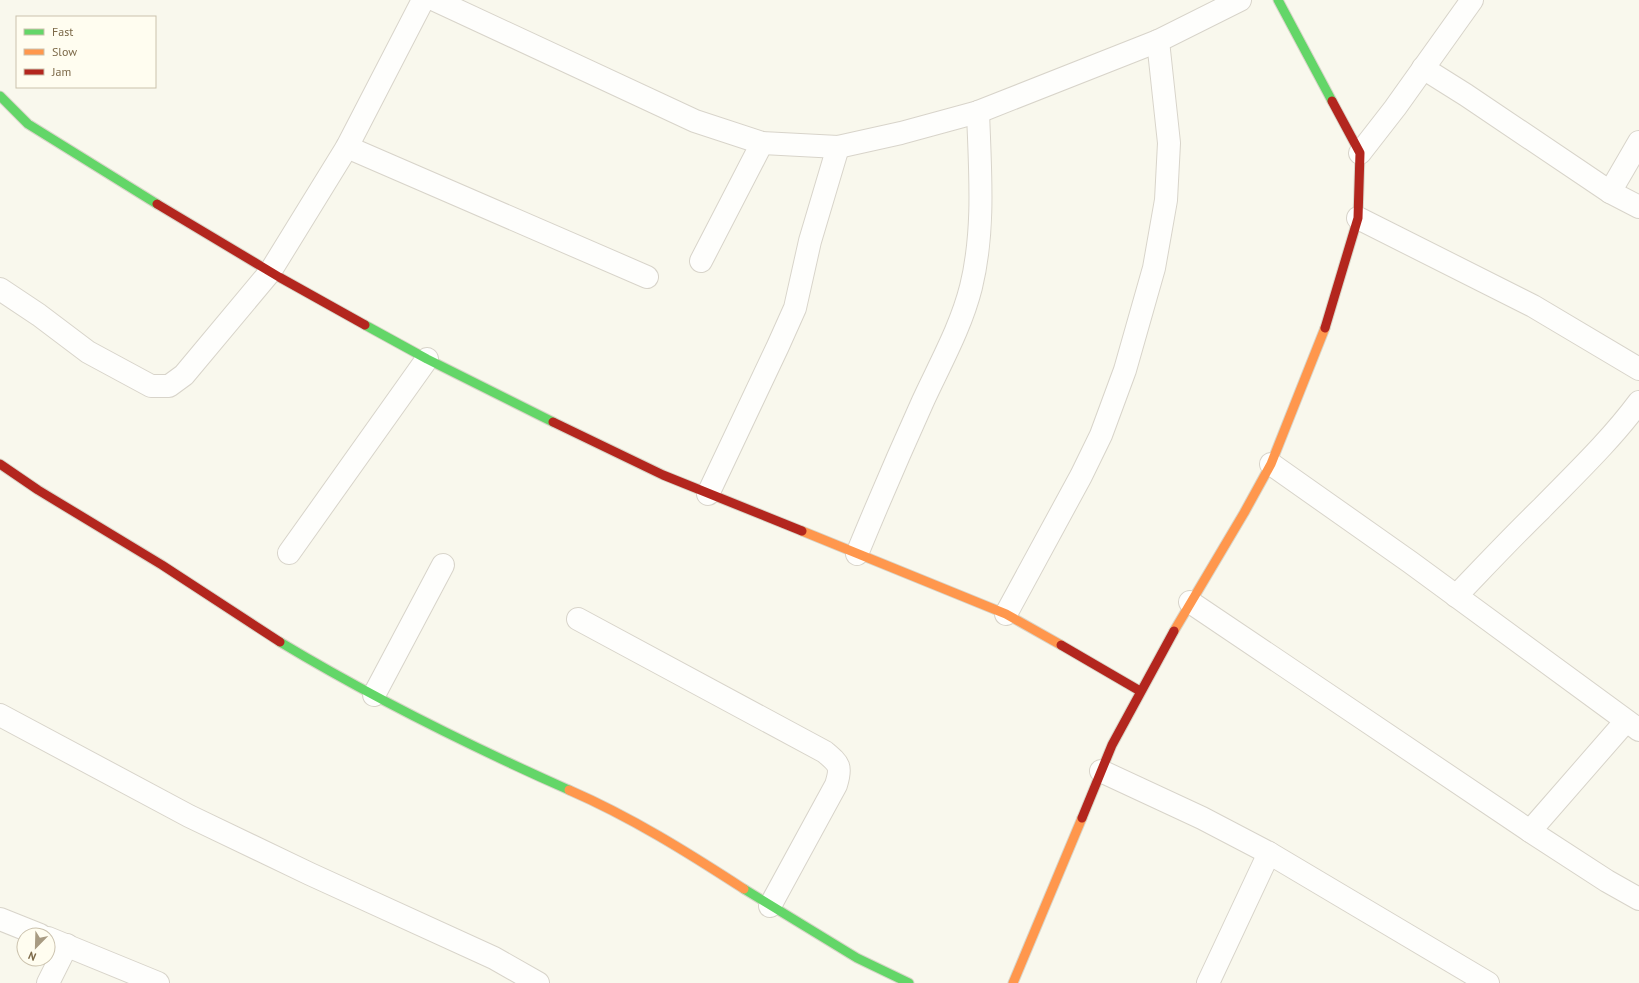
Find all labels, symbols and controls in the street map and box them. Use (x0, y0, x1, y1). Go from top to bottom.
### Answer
legend (16, 16, 156, 88)
text: Fast (52, 24, 73, 39)
text: Slow (52, 44, 77, 59)
text: Jam (51, 64, 71, 79)
north arrow (16, 927, 56, 967)
text: N (26, 948, 38, 964)

